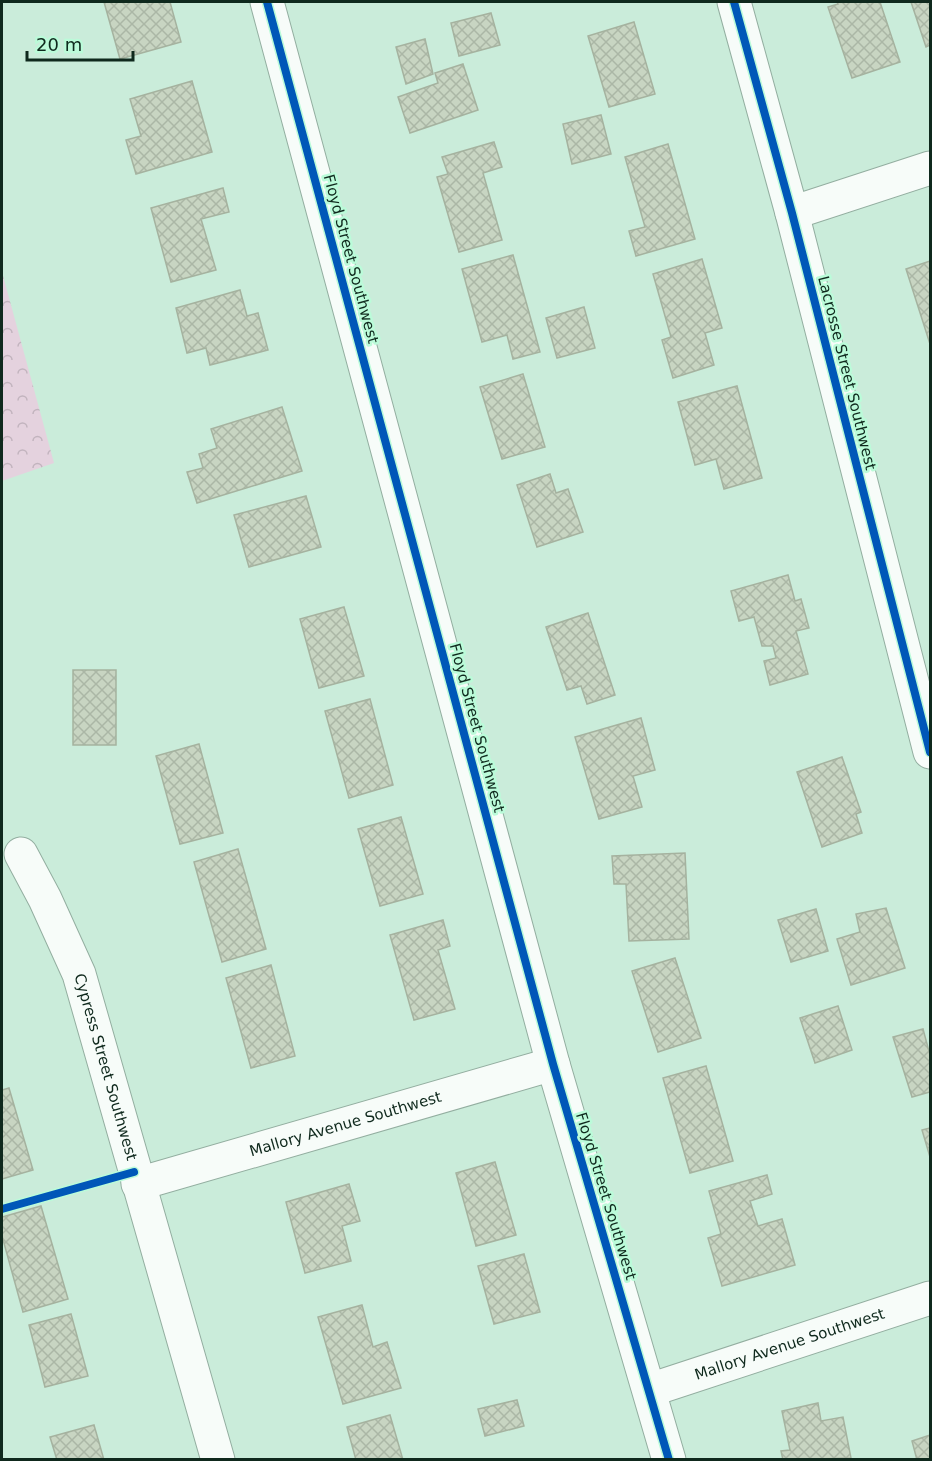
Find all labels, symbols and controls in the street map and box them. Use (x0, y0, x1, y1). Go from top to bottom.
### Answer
scale bar (27, 24, 134, 62)
text: 20 m (36, 34, 82, 55)
street label: Floyd Street Southwest (320, 172, 382, 346)
street label: Lacrosse Street Southwest (814, 274, 880, 472)
street label: Floyd Street Southwest (446, 641, 508, 815)
street label: Cypress Street Southwest (70, 971, 141, 1163)
street label: Mallory Avenue Southwest (247, 1088, 444, 1160)
street label: Floyd Street Southwest (572, 1110, 640, 1282)
street label: Mallory Avenue Southwest (692, 1304, 887, 1384)

